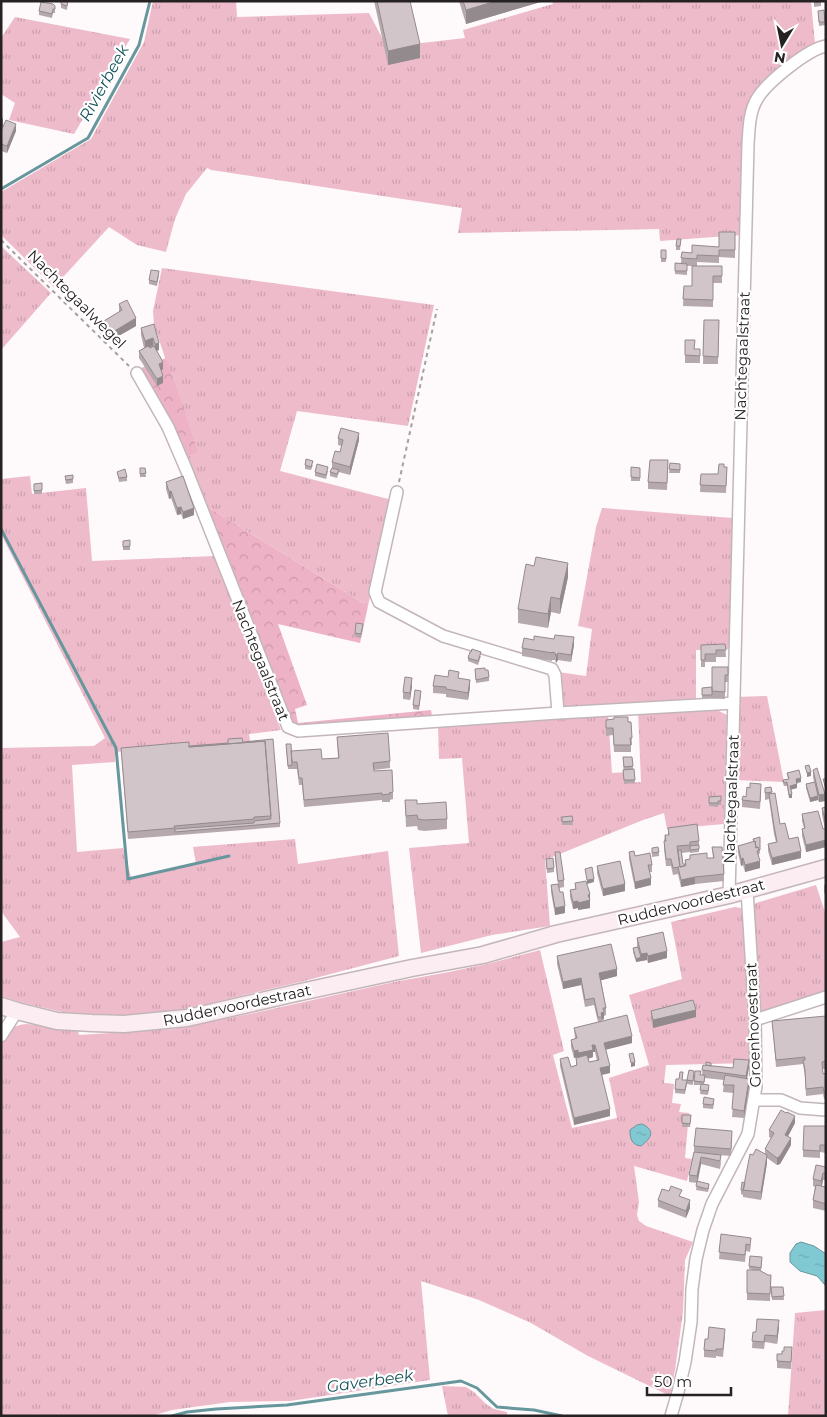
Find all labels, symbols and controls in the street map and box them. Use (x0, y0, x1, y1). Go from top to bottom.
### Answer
north arrow (757, 20, 807, 70)
water label: Rivierbeek (75, 40, 134, 125)
text: N (773, 48, 787, 68)
street label: Nachtegaalwegel (24, 246, 130, 352)
street label: Nachtegaalstraat (730, 291, 754, 421)
street label: Nachtegaalstraat (228, 597, 294, 723)
street label: Nachtegaalstraat (719, 734, 743, 864)
street label: Ruddervoordestraat (615, 875, 767, 929)
street label: Groenhovestraat (741, 962, 765, 1088)
street label: Ruddervoordestraat (161, 980, 313, 1030)
scale bar (647, 1364, 731, 1396)
water label: Gaverbeek (325, 1365, 416, 1396)
text: 50 m (654, 1372, 692, 1391)

